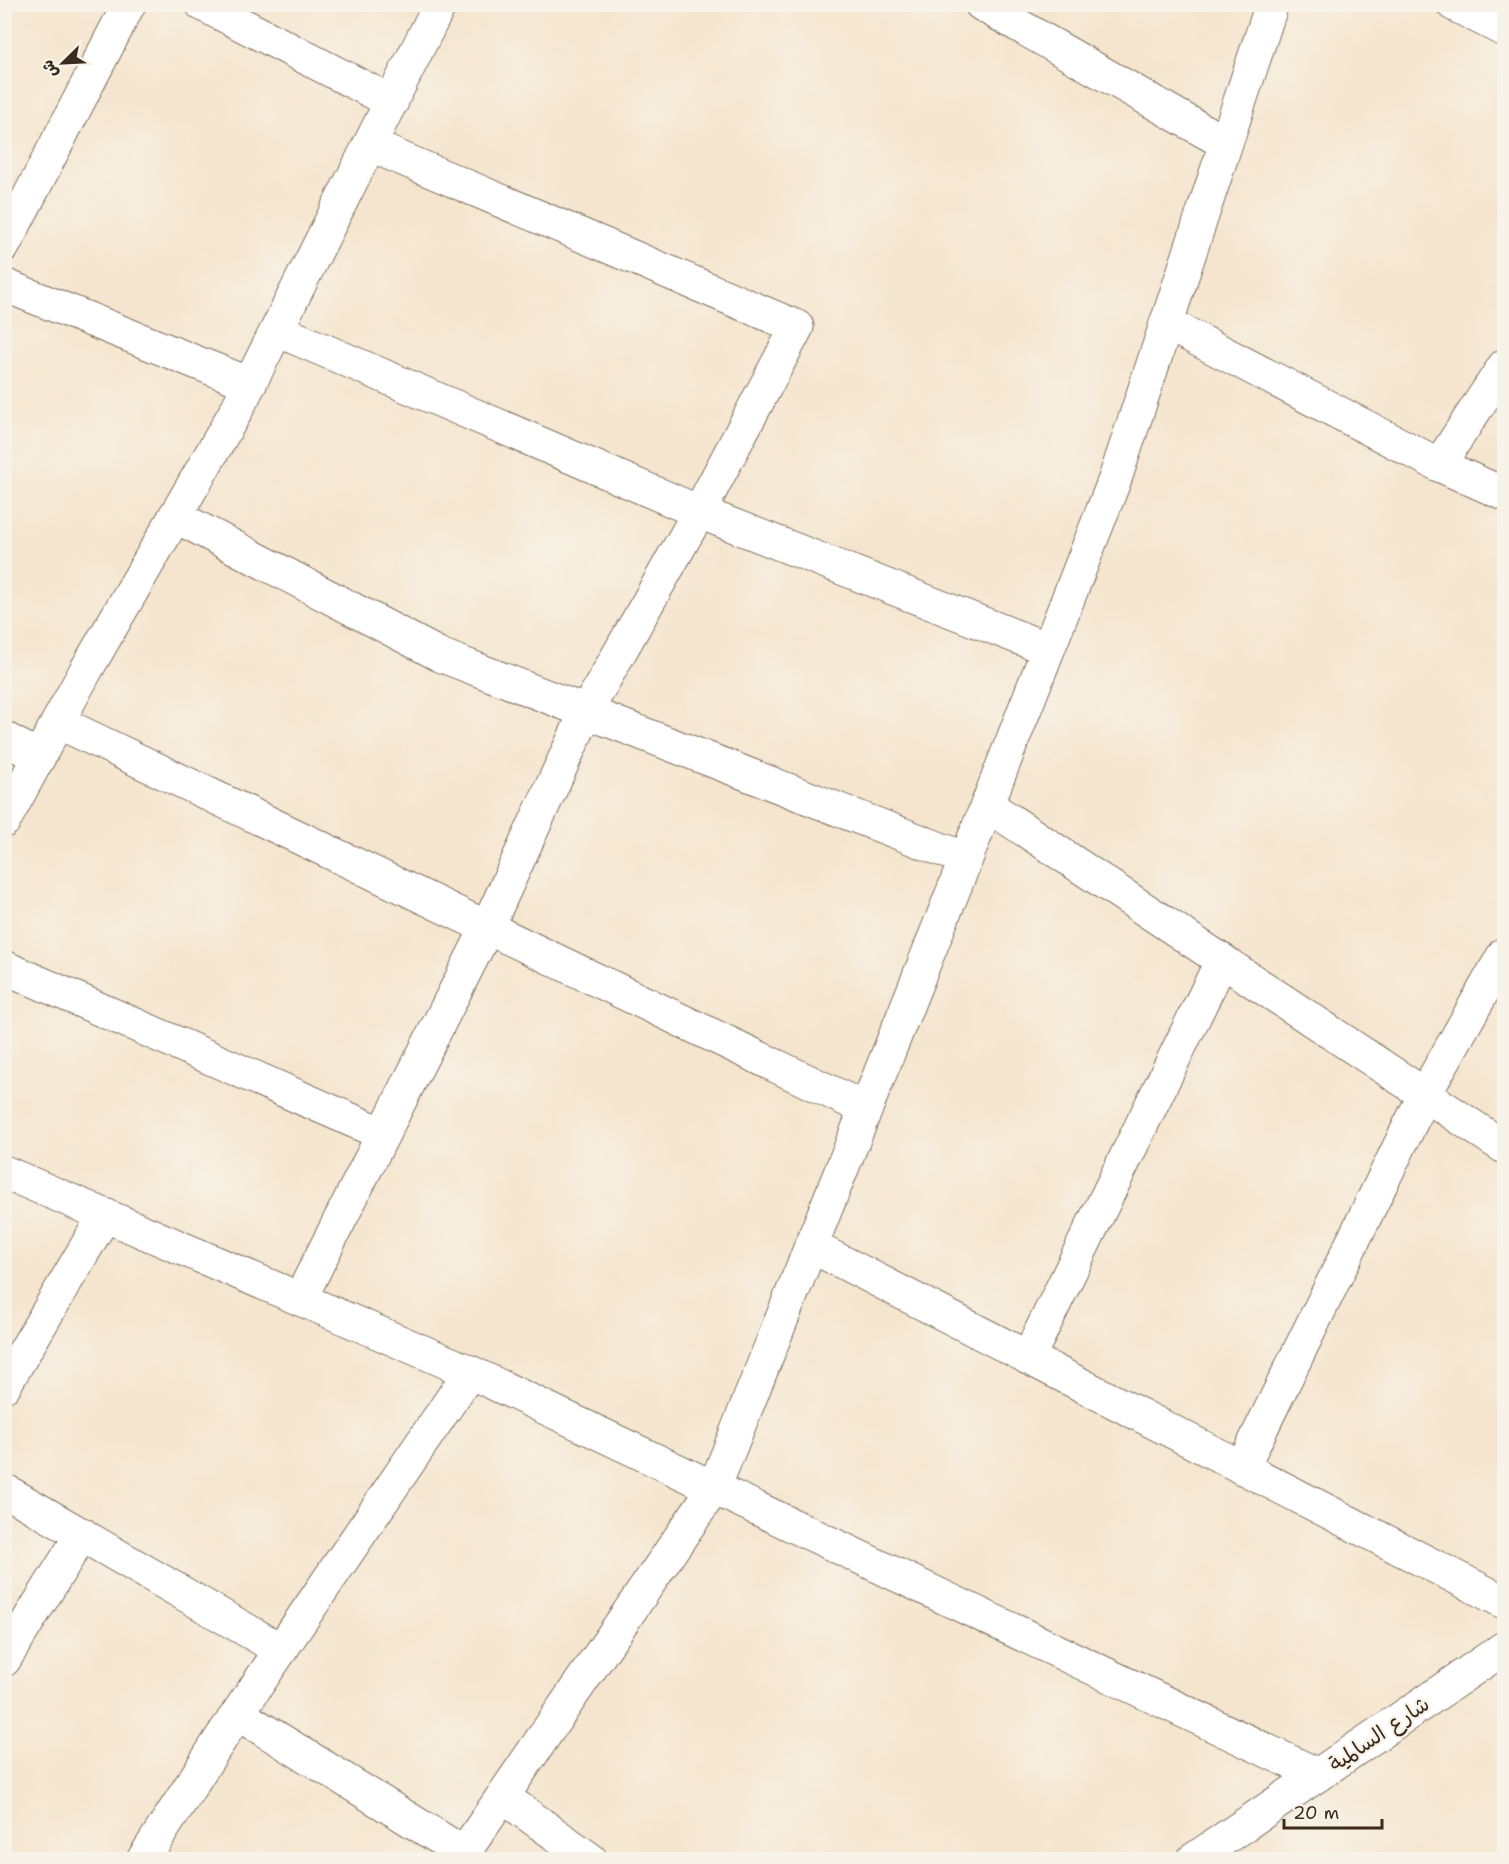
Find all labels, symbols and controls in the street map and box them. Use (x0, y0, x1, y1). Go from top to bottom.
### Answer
north arrow (33, 33, 93, 93)
text: ش (37, 57, 63, 81)
street label: شارع السالمية (1323, 1690, 1435, 1779)
scale bar (1284, 1792, 1382, 1830)
text: 20 m (1293, 1801, 1339, 1825)

